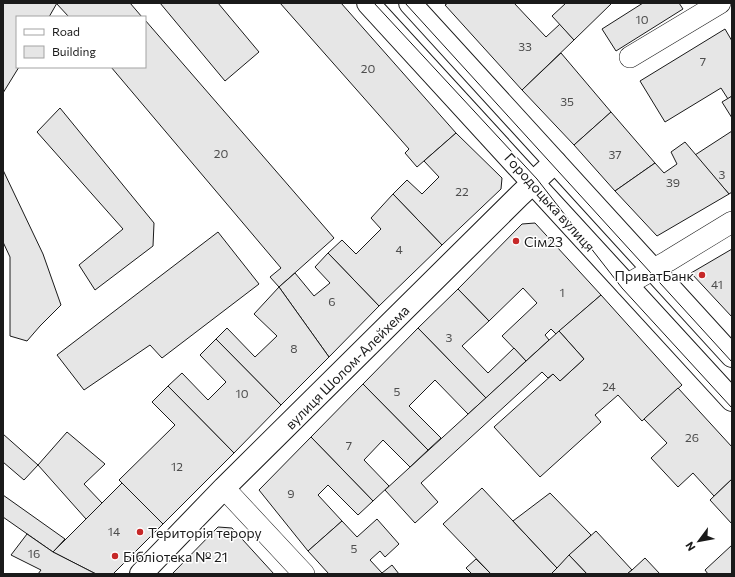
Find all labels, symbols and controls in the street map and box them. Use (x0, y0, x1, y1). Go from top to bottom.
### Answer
house number: 10 (636, 12, 649, 26)
legend (16, 16, 146, 68)
text: Road (52, 24, 80, 38)
house number: 33 (518, 39, 532, 53)
text: Building (52, 44, 96, 58)
house number: 7 (700, 54, 706, 68)
house number: 20 (361, 61, 375, 75)
house number: 35 (560, 94, 574, 108)
house number: 20 (214, 146, 228, 160)
house number: 37 (608, 147, 622, 161)
street label: Городоцька вулиця (501, 149, 599, 255)
house number: 3 (719, 167, 726, 181)
house number: 39 (666, 175, 680, 189)
house number: 22 (455, 184, 469, 198)
place label: Сім23 (524, 233, 563, 250)
marker: Сім23 (511, 236, 521, 246)
house number: 4 (395, 242, 403, 256)
place label: ПриватБанк (615, 267, 695, 284)
marker: ПриватБанк (697, 270, 707, 280)
house number: 41 (711, 277, 723, 291)
house number: 1 (559, 285, 565, 299)
house number: 6 (328, 294, 336, 308)
street label: вулиця Шолом-Алейхема (281, 301, 413, 433)
house number: 3 (446, 330, 453, 344)
house number: 8 (290, 341, 298, 355)
house number: 24 (602, 379, 616, 393)
house number: 5 (394, 384, 401, 398)
house number: 10 (236, 386, 249, 400)
house number: 26 (685, 430, 699, 444)
house number: 7 (346, 438, 352, 452)
house number: 12 (171, 459, 183, 473)
house number: 9 (287, 486, 295, 500)
north arrow (679, 521, 719, 561)
house number: 14 (108, 524, 120, 538)
place label: Територія терору (148, 524, 262, 541)
marker: Територія терору (135, 527, 145, 537)
text: N (682, 540, 698, 554)
house number: 5 (351, 541, 358, 555)
house number: 16 (28, 546, 40, 560)
place label: Бібліотека № 21 (123, 548, 228, 565)
marker: Бібліотека № 21 (110, 551, 120, 561)

